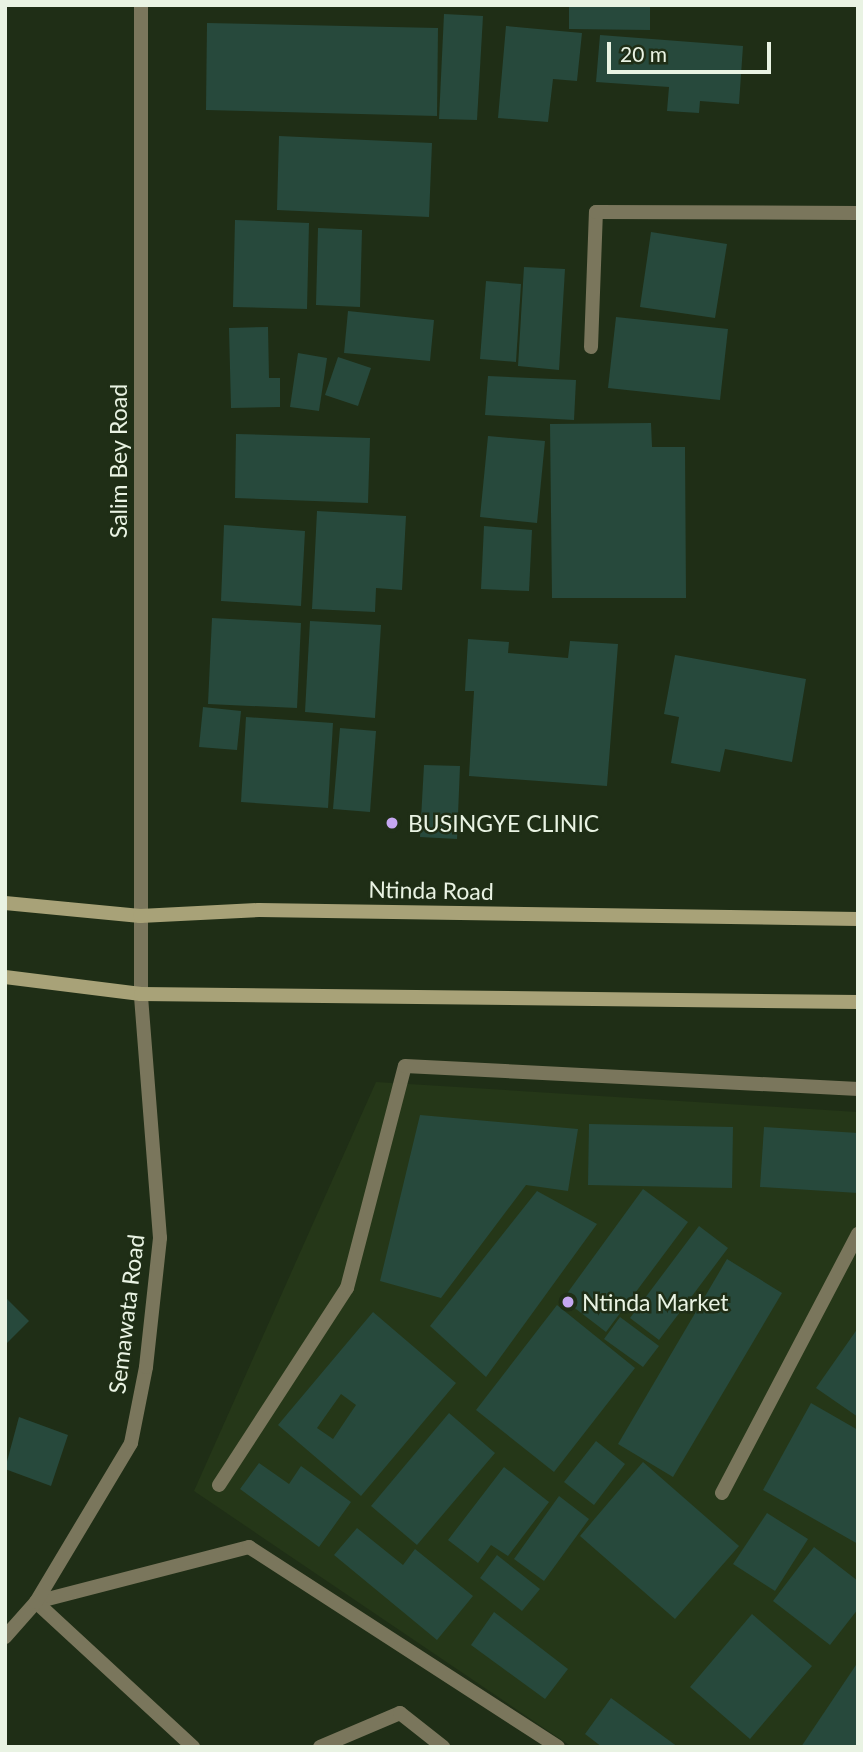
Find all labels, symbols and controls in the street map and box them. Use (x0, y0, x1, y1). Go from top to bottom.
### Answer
scale bar (611, 28, 776, 72)
text: 20 m (620, 41, 667, 66)
street label: Salim Bey Road (104, 384, 132, 538)
place label: BUSINGYE CLINIC (408, 809, 599, 837)
marker: BUSINGYE CLINIC (382, 813, 402, 833)
street label: Ntinda Road (368, 875, 494, 905)
street label: Semawata Road (103, 1233, 149, 1395)
place label: Ntinda Market (582, 1288, 729, 1316)
marker: Ntinda Market (560, 1294, 576, 1310)

